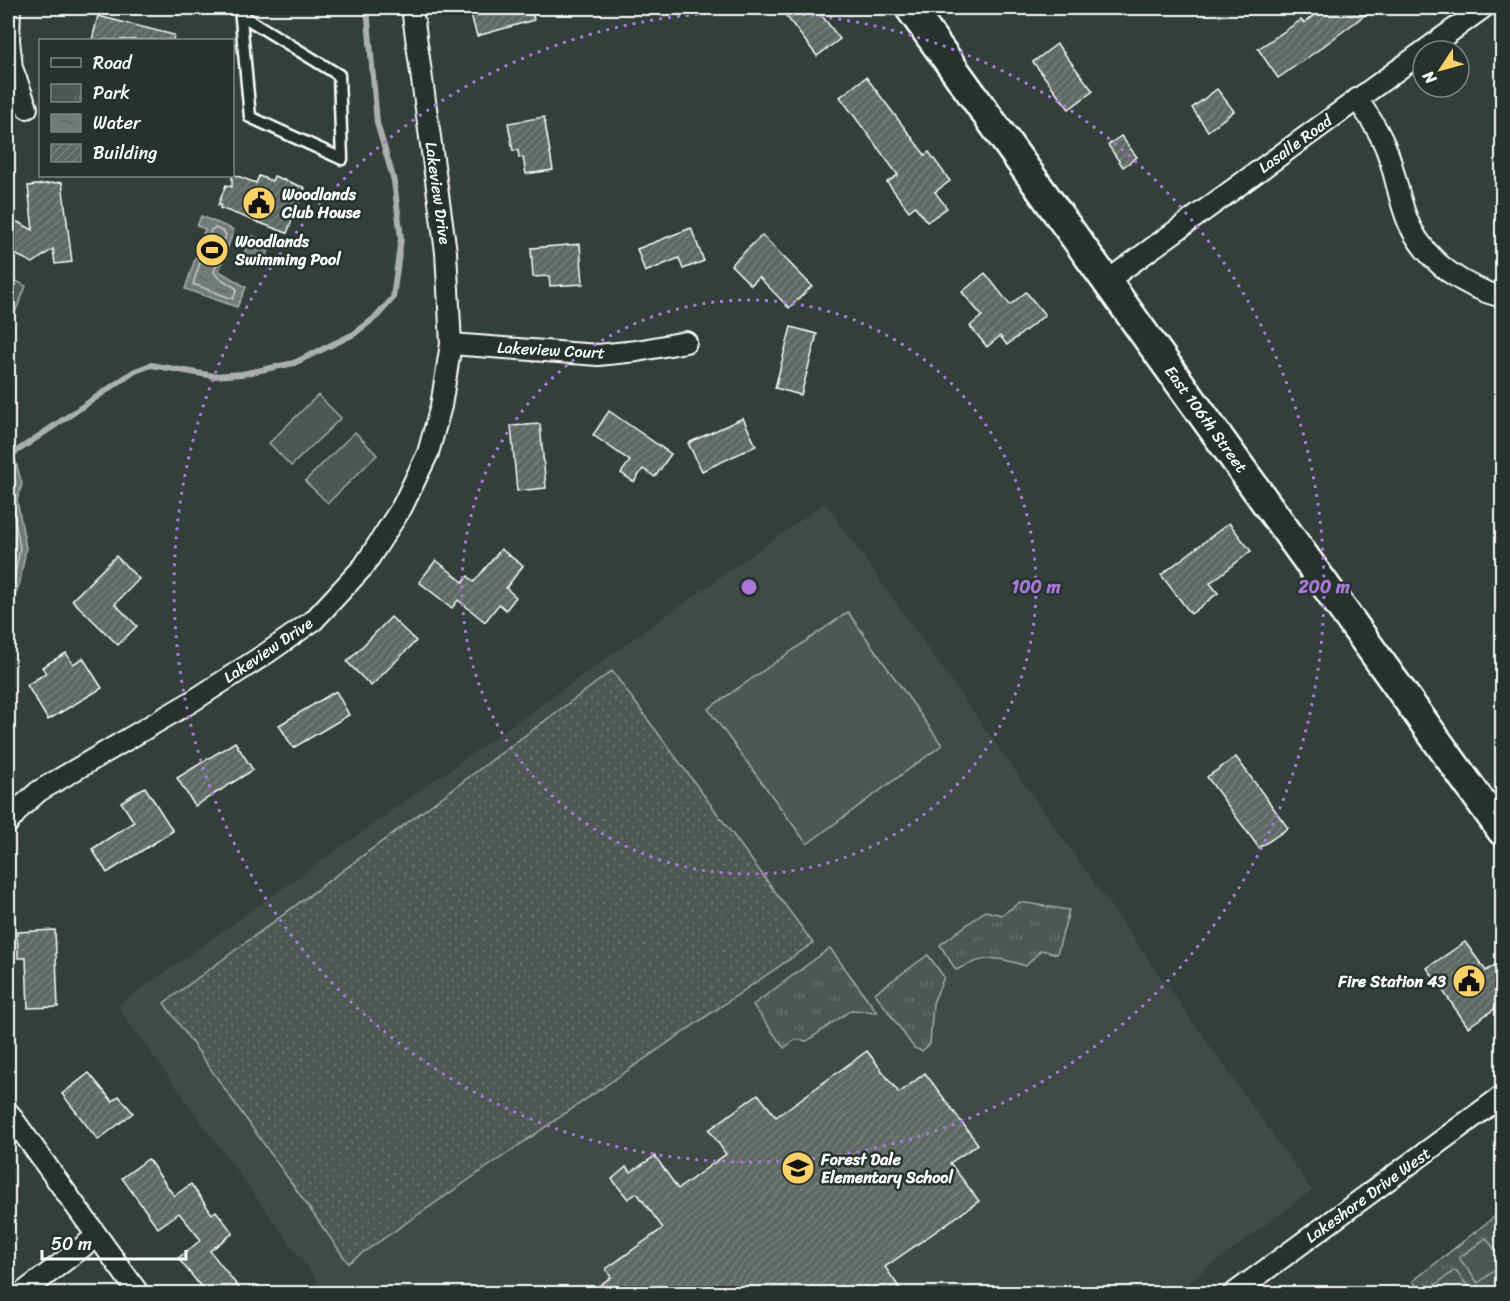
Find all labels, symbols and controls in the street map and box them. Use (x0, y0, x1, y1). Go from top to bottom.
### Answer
legend (39, 39, 234, 177)
north arrow (1411, 39, 1471, 99)
text: Road (93, 47, 133, 79)
text: N (1414, 64, 1445, 91)
text: Park (93, 77, 130, 109)
street label: Lasalle Road (1252, 106, 1340, 181)
text: Water (93, 107, 142, 139)
text: Building (93, 137, 157, 169)
street label: Lakeview Drive (416, 140, 460, 246)
place label: Woodlands Club House (281, 180, 361, 227)
public building icon: Woodlands Club House (241, 185, 277, 221)
place label: Woodlands Swimming Pool (234, 227, 342, 274)
sports icon: Woodlands Swimming Pool (194, 232, 230, 268)
street label: Lakeview Court (496, 333, 606, 367)
street label: East 106th Street (1157, 359, 1255, 479)
text: 100 m (1012, 571, 1061, 603)
text: 200 m (1297, 571, 1350, 603)
centre of rings (739, 577, 759, 597)
street label: Lakeview Drive (217, 609, 319, 691)
public building icon: Fire Station 43 (1451, 963, 1487, 999)
place label: Fire Station 43 (1337, 967, 1446, 996)
street label: Lakeshore Drive West (1299, 1139, 1437, 1251)
place label: Forest Dale Elementary School (820, 1145, 954, 1192)
school or university icon: Forest Dale Elementary School (780, 1150, 816, 1186)
scale bar (42, 1223, 186, 1261)
text: 50 m (51, 1228, 92, 1260)

